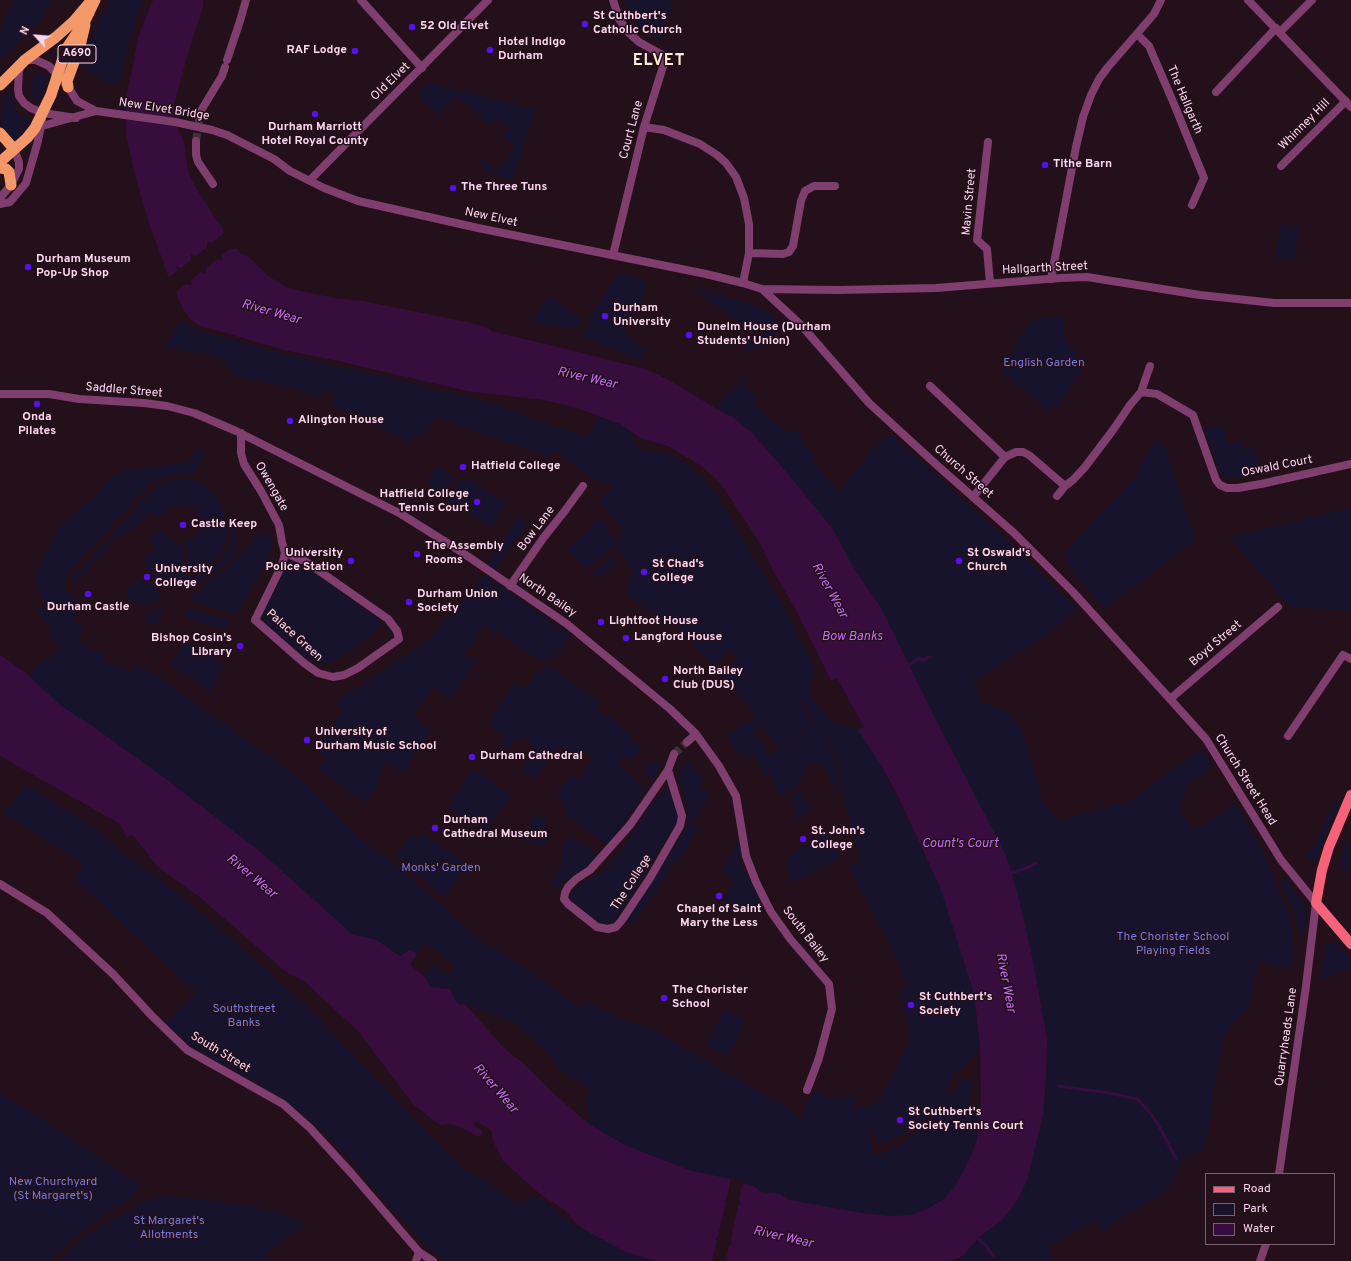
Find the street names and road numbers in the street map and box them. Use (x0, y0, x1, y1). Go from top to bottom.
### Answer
road number: A690 (58, 45, 96, 63)
street label: Old Elvet (368, 60, 414, 104)
street label: The Hallgarth (1163, 64, 1205, 136)
street label: New Elvet Bridge (118, 96, 210, 124)
street label: Whinney Hill (1276, 96, 1334, 154)
street label: Court Lane (617, 99, 647, 161)
street label: Mavin Street (960, 168, 980, 236)
street label: New Elvet (463, 205, 519, 231)
street label: Hallgarth Street (1002, 260, 1088, 278)
street label: Saddler Street (85, 380, 163, 402)
street label: Church Street (930, 442, 996, 502)
street label: Oswald Court (1240, 453, 1314, 481)
street label: Owengate (251, 460, 291, 514)
street label: Bow Lane (515, 504, 559, 554)
street label: North Bailey (515, 571, 579, 621)
street label: Palace Green (263, 607, 325, 665)
street label: Boyd Street (1187, 618, 1245, 670)
street label: Church Street Head (1211, 732, 1279, 828)
street label: The College (609, 852, 655, 914)
street label: South Bailey (779, 904, 831, 966)
street label: Quarryheads Lane (1273, 987, 1301, 1087)
street label: South Street (187, 1029, 253, 1077)

